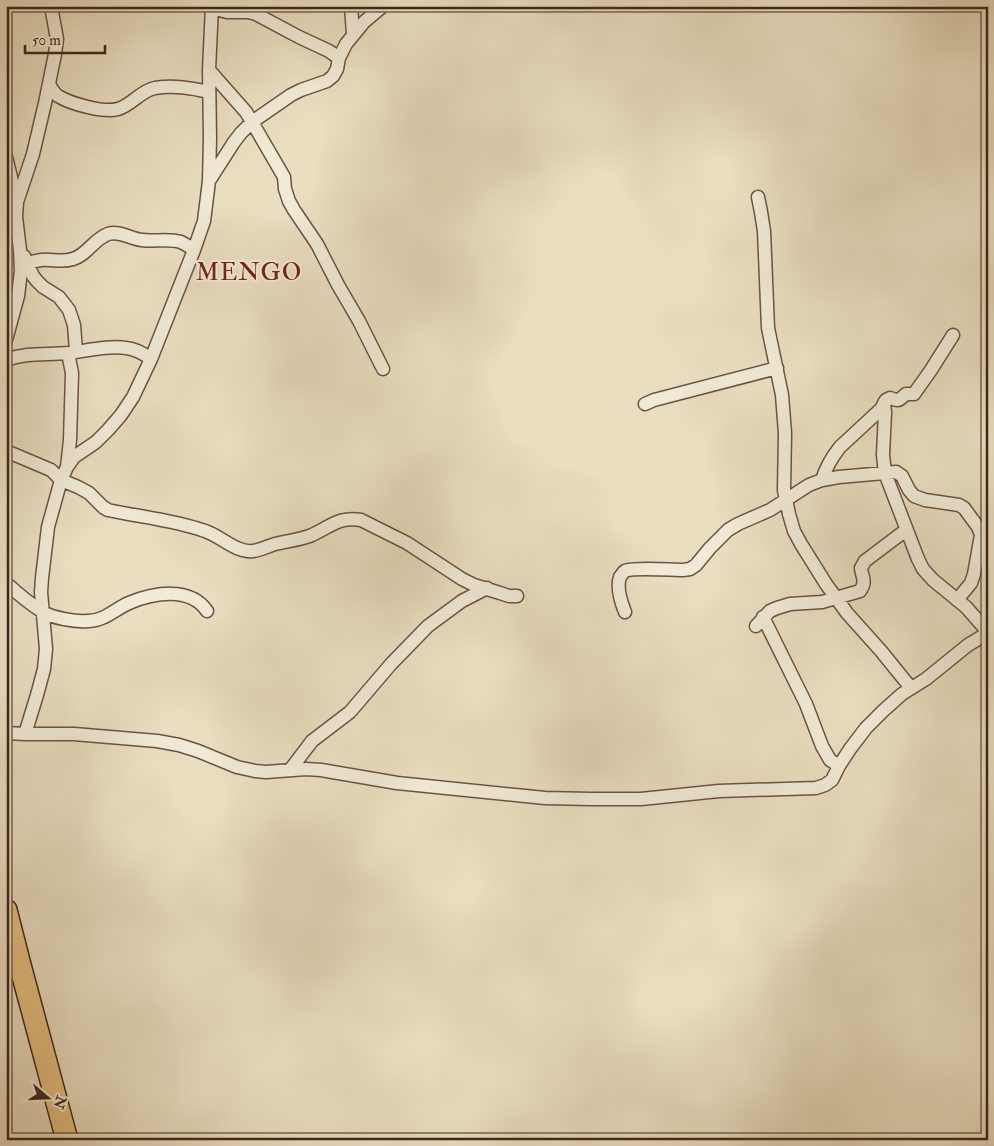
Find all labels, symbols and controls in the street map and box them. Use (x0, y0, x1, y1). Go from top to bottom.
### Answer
scale bar (25, 22, 105, 54)
text: 50 m (32, 31, 61, 50)
district label: MENGO (196, 257, 302, 288)
north arrow (22, 1074, 72, 1124)
text: N (50, 1092, 70, 1111)

